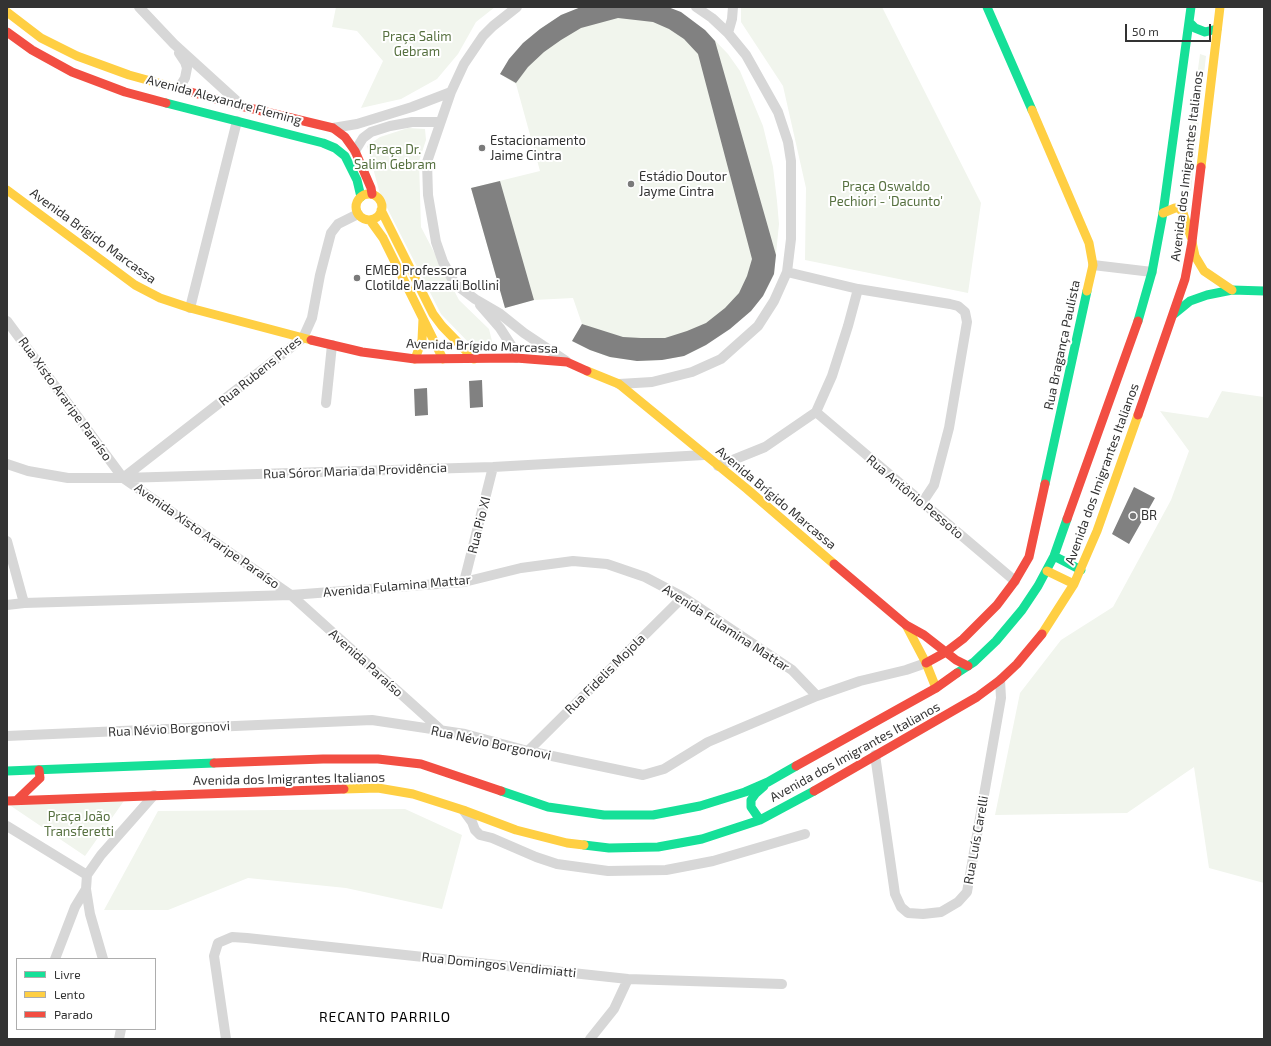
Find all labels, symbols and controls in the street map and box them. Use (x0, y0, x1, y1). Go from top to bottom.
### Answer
scale bar (1127, 16, 1213, 42)
text: 50 m (1132, 24, 1159, 38)
park label: Praça Salim Gebram (382, 29, 452, 60)
street label: Avenida dos Imigrantes Italianos (1168, 70, 1206, 262)
street label: Avenida Alexandre Fleming (145, 72, 303, 128)
place label: Estacionamento Jaime Cintra (490, 133, 586, 164)
park label: Praça Dr. Salim Gebram (354, 142, 436, 173)
marker: Estacionamento Jaime Cintra (477, 143, 487, 153)
place label: Estádio Doutor Jayme Cintra (639, 169, 727, 200)
marker: Estádio Doutor Jayme Cintra (626, 179, 636, 189)
park label: Praça Oswaldo Pechiori - 'Dacunto' (829, 179, 943, 210)
street label: Avenida Brígido Marcassa (27, 185, 159, 287)
place label: EMEB Professora Clotilde Mazzali Bollini (365, 263, 499, 294)
marker: EMEB Professora Clotilde Mazzali Bollini (352, 273, 362, 283)
street label: Rua Bragança Paulista (1041, 279, 1083, 411)
street label: Rua Rubens Pires (215, 333, 305, 409)
street label: Rua Xisto Araripe Paraíso (15, 334, 115, 464)
street label: Avenida Brígido Marcassa (406, 336, 558, 356)
street label: Avenida dos Imigrantes Italianos (1062, 381, 1142, 567)
street label: Avenida Brígido Marcassa (713, 443, 839, 553)
street label: Rua Antônio Pessoto (863, 452, 967, 542)
street label: Rua Sóror Maria da Providência (263, 460, 447, 482)
street label: Avenida Xisto Araripe Paraíso (131, 480, 283, 592)
street label: Rua Pio XI (464, 495, 494, 555)
place label: BR (1141, 508, 1157, 524)
marker: BR (1128, 511, 1138, 521)
street label: Avenida Fulamina Mattar (323, 572, 471, 600)
street label: Avenida Fulamina Mattar (660, 581, 792, 675)
street label: Avenida Paraíso (326, 626, 406, 700)
street label: Rua Fidelis Mojola (562, 631, 648, 717)
street label: Avenida dos Imigrantes Italianos (767, 699, 943, 805)
street label: Rua Névio Borgonovi (108, 718, 230, 740)
street label: Rua Névio Borgonovi (430, 723, 552, 763)
street label: Avenida dos Imigrantes Italianos (193, 770, 385, 788)
street label: Rua Luís Carelli (961, 794, 991, 886)
park label: Praça João Transferetti (44, 809, 114, 840)
street label: Rua Domingos Vendimiatti (421, 949, 577, 981)
legend (16, 958, 156, 1030)
text: Livre (54, 967, 81, 981)
text: Lento (54, 987, 85, 1001)
text: Parado (54, 1007, 93, 1021)
district label: RECANTO PARRILO (319, 1009, 451, 1025)

